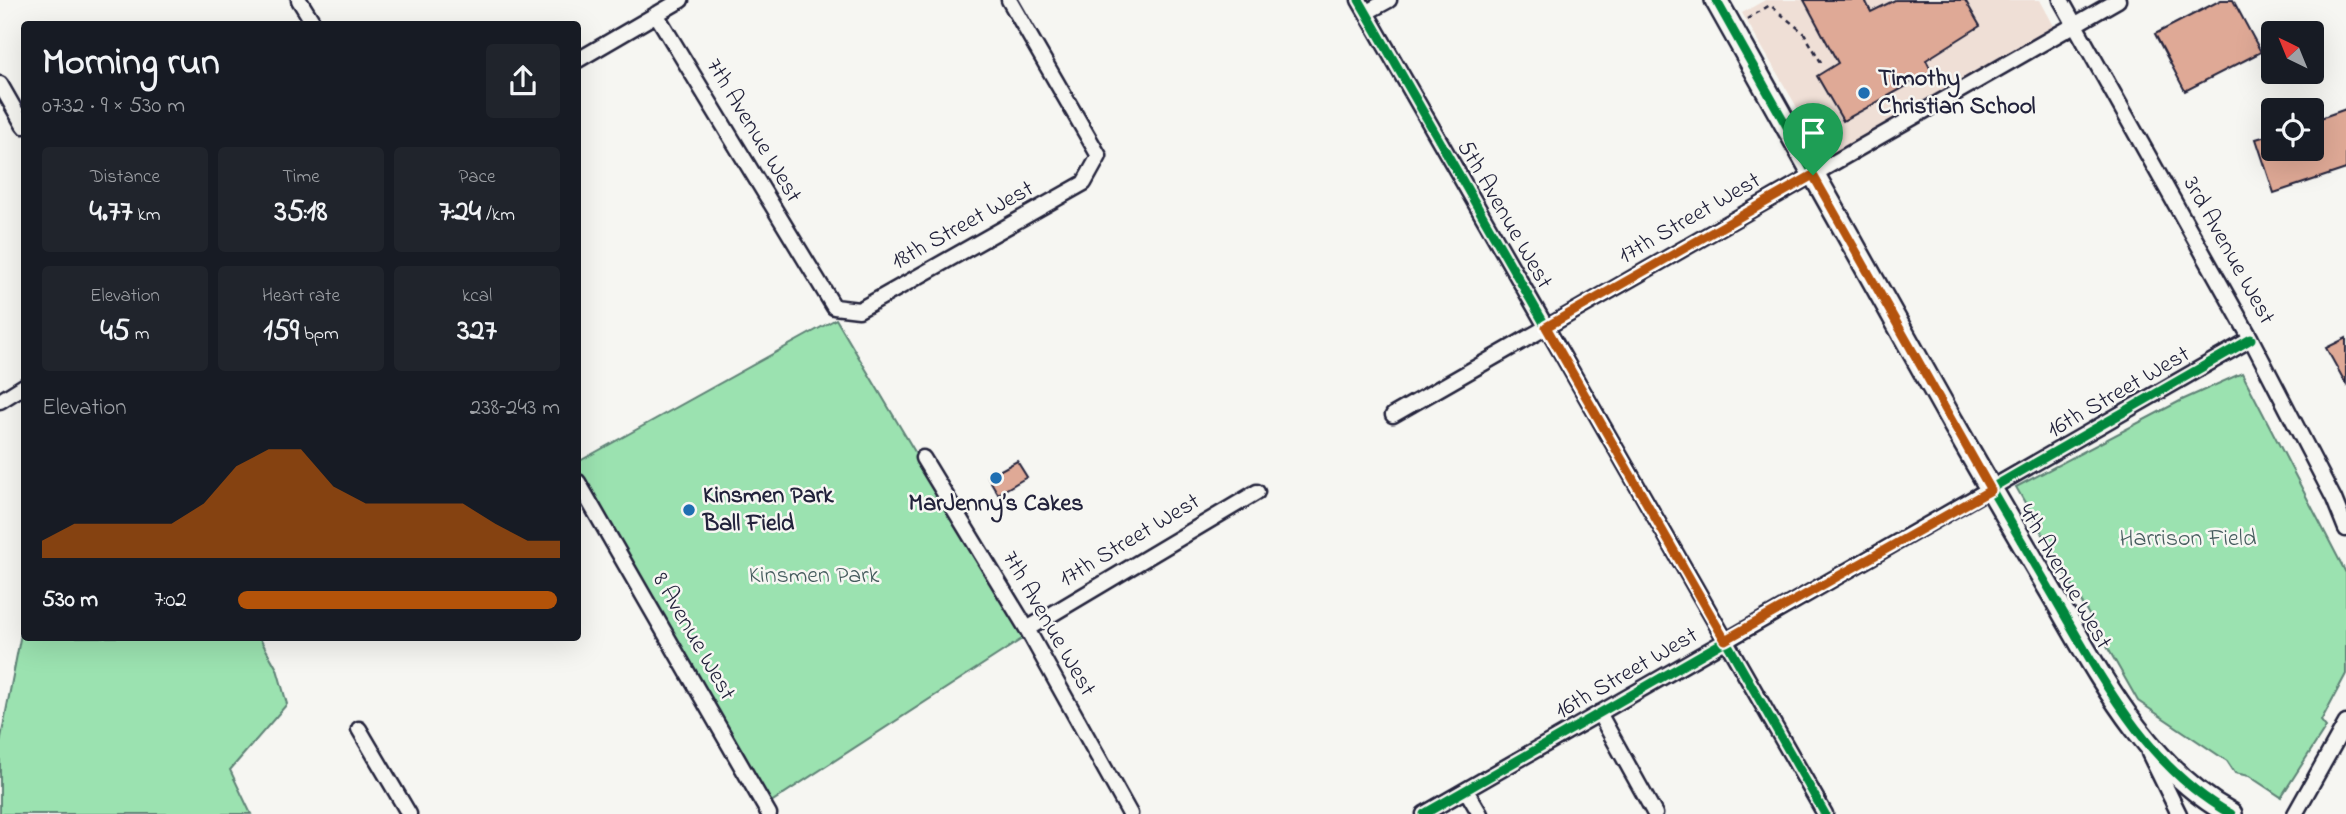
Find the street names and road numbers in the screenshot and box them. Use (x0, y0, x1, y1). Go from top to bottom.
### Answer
street label: 7th Avenue West (696, 52, 810, 210)
street label: 5th Avenue West (1447, 134, 1561, 296)
street label: 17th Street West (1612, 164, 1768, 274)
street label: 3rd Avenue West (2173, 171, 2283, 331)
street label: 18th Street West (885, 172, 1041, 280)
street label: 16th Street West (2041, 338, 2197, 448)
street label: 17th Street West (1053, 485, 1207, 597)
street label: 4th Avenue West (2008, 498, 2120, 656)
street label: 7th Avenue West (992, 545, 1104, 703)
street label: 8 Avenue West (642, 567, 744, 707)
street label: 16th Street West (1549, 619, 1705, 729)

